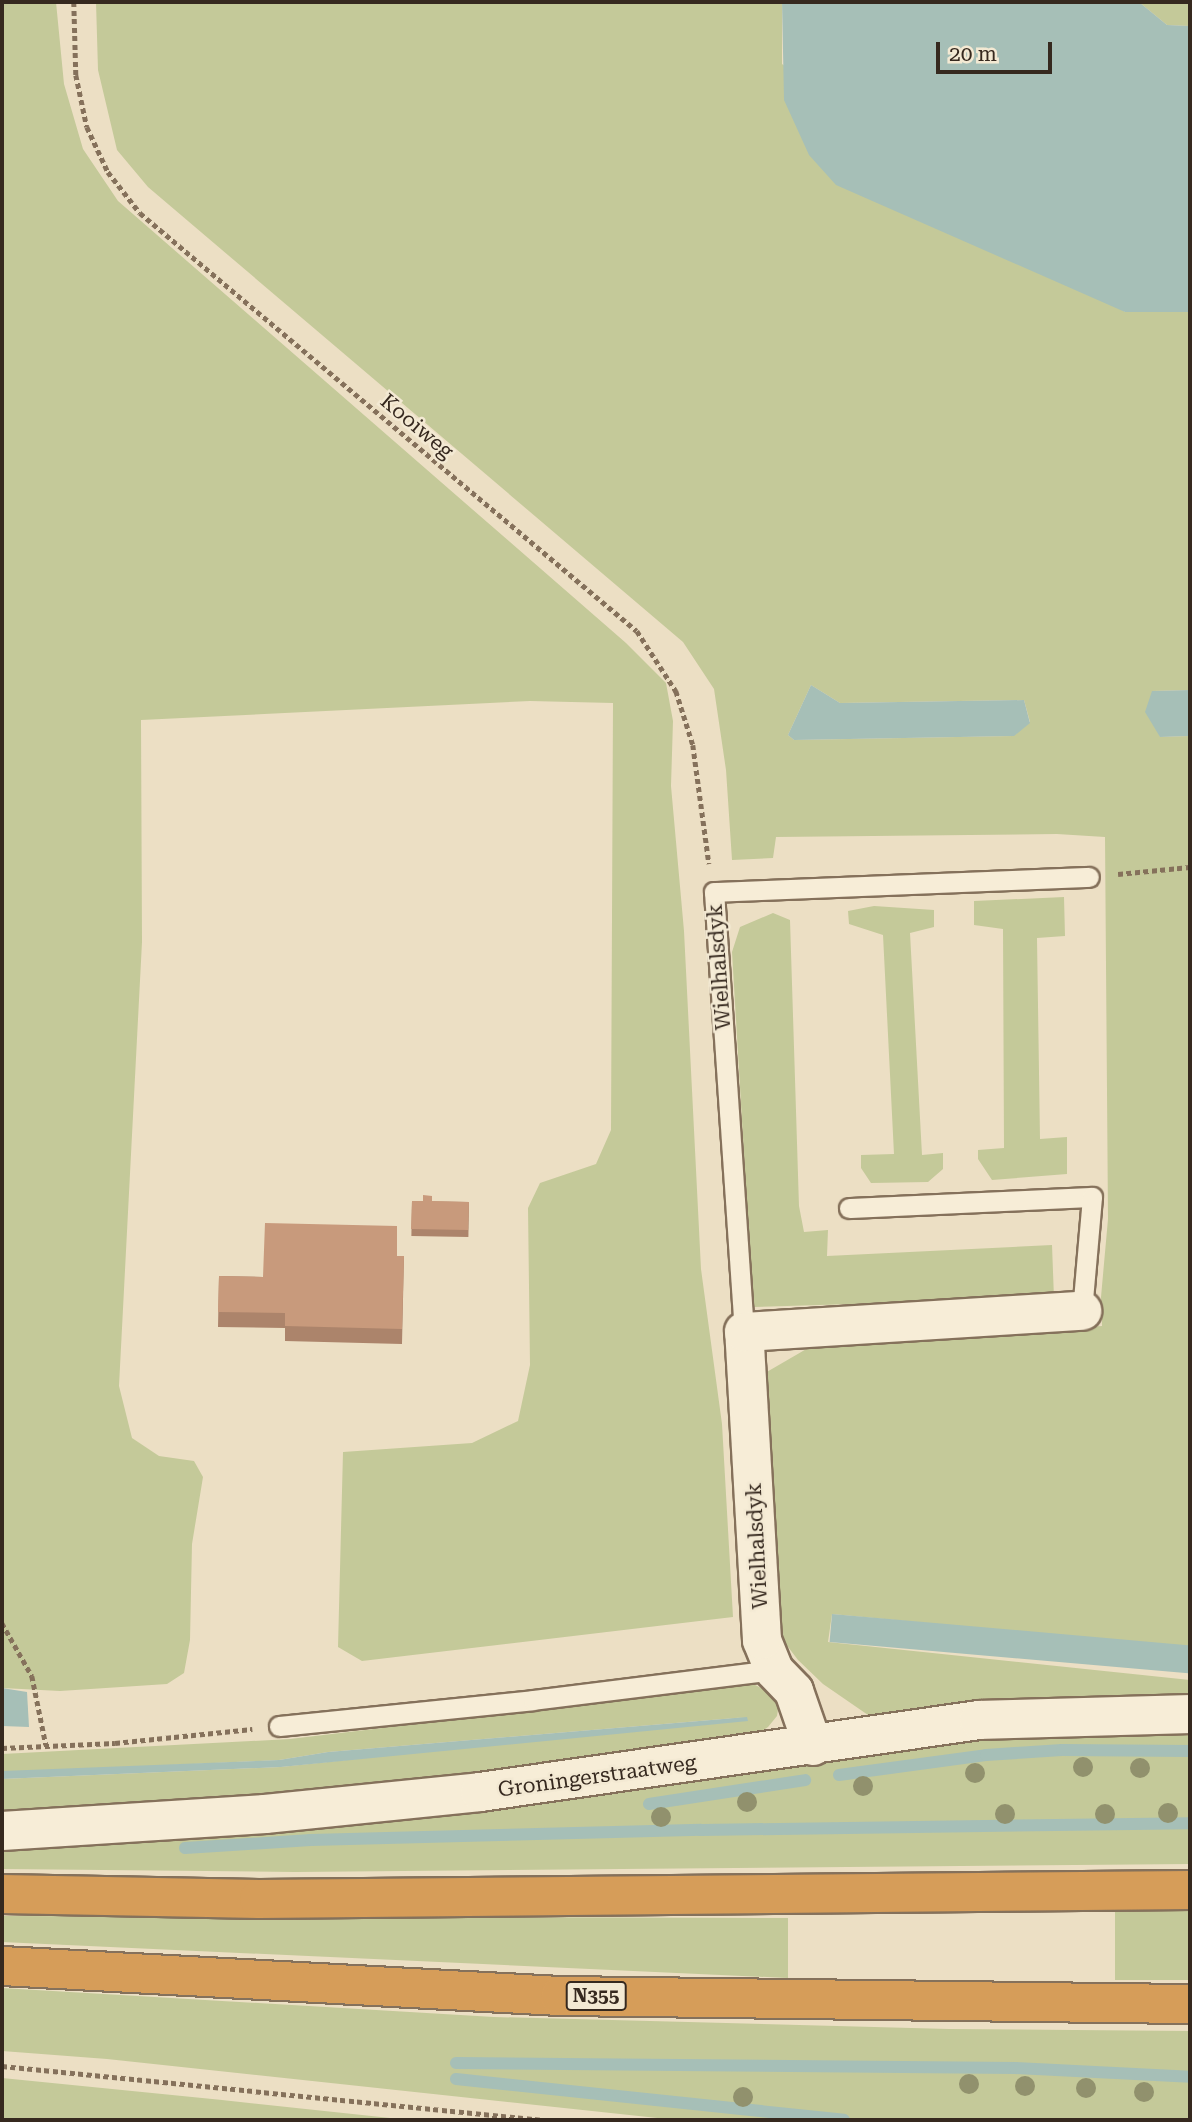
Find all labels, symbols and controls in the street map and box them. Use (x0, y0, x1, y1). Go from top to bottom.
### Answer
scale bar (940, 28, 1056, 72)
text: 20 m (949, 42, 997, 66)
street label: Kooiweg (375, 388, 459, 464)
street label: Wielhalsdyk (702, 903, 736, 1031)
street label: Wielhalsdyk (741, 1482, 773, 1610)
street label: Groningerstraatweg (496, 1750, 698, 1802)
road number: N355 (564, 1980, 628, 2012)

